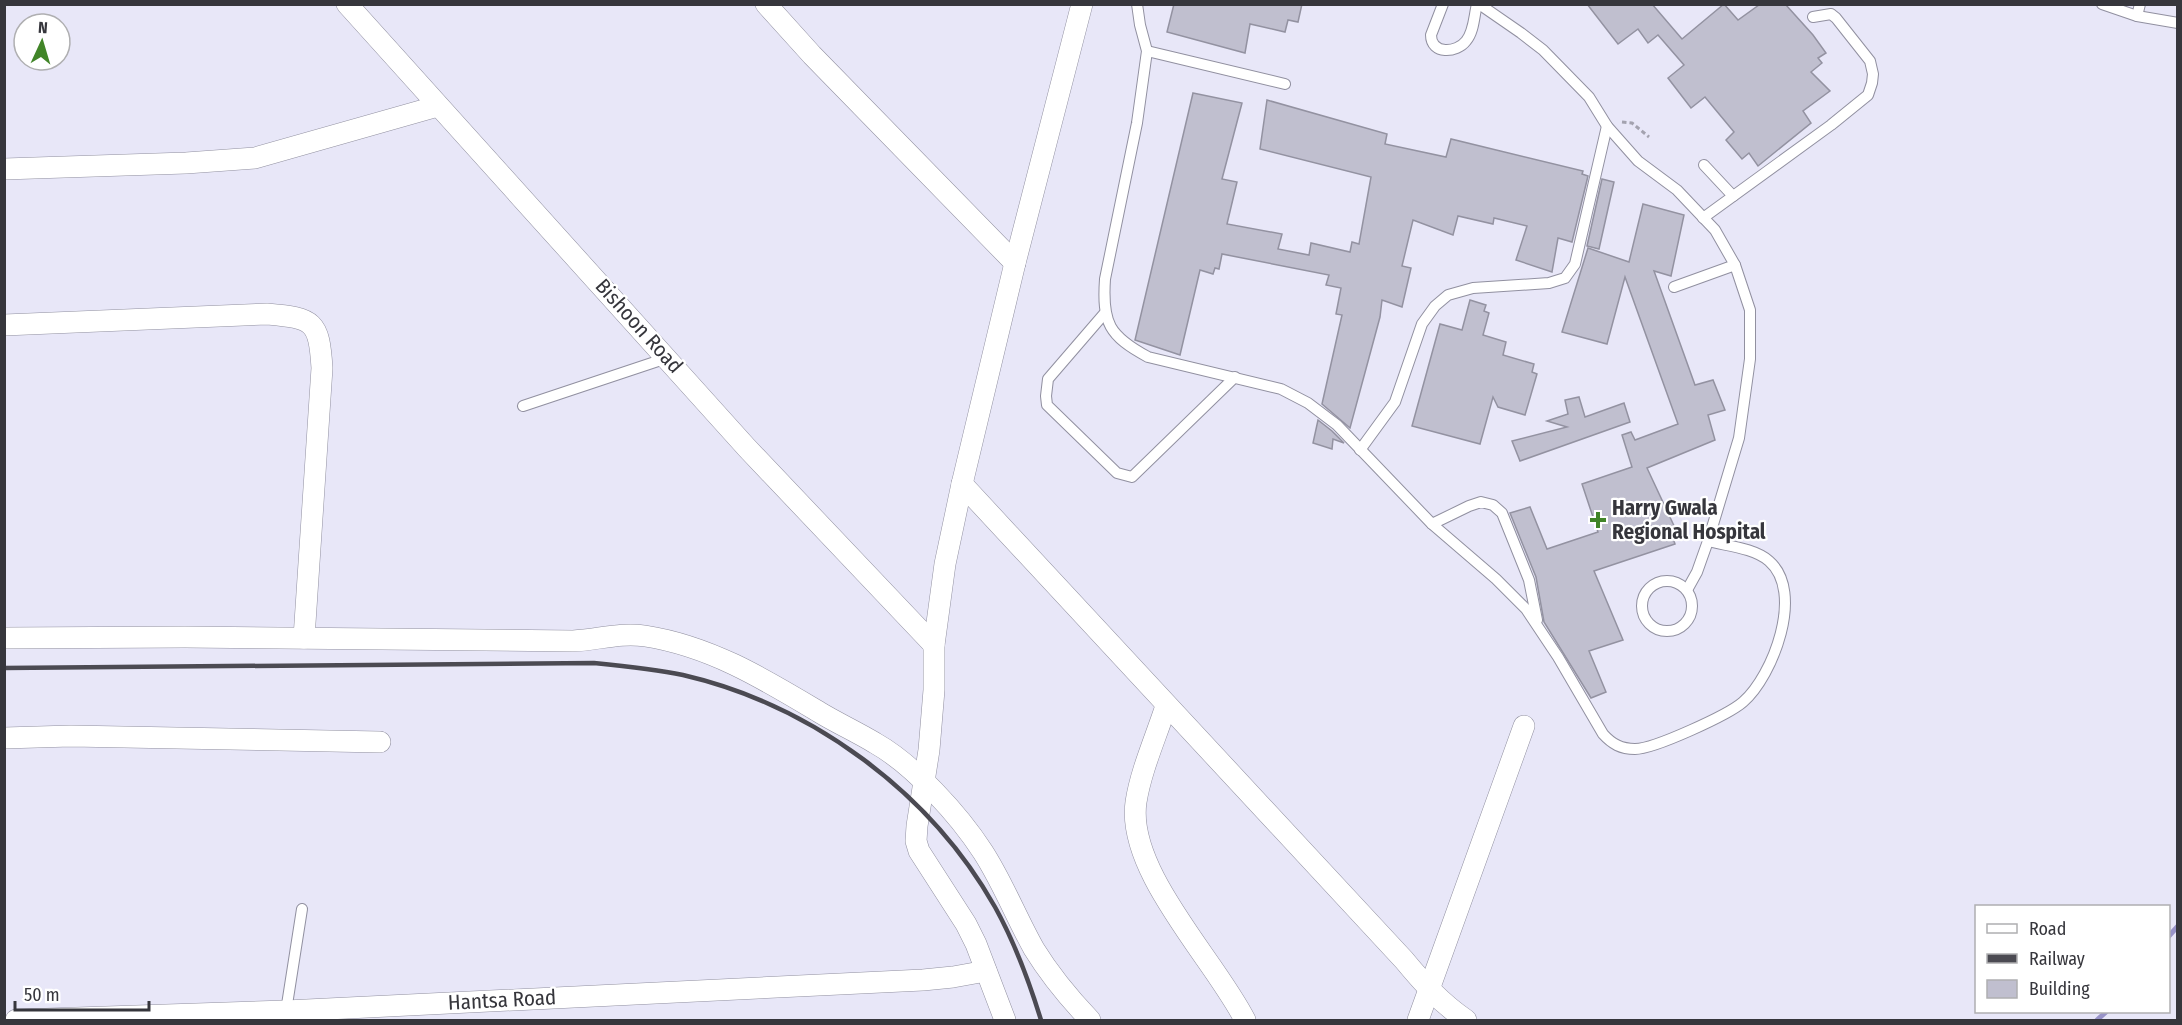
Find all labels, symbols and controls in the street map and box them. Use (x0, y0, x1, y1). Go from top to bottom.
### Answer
north arrow (12, 12, 72, 72)
text: N (38, 18, 48, 37)
street label: Bishoon Road (590, 273, 688, 379)
place label: Harry Gwala Regional Hospital (1612, 495, 1766, 545)
marker: Harry Gwala Regional Hospital (1589, 511, 1607, 529)
legend (1975, 905, 2170, 1013)
text: Road (2029, 918, 2066, 940)
text: Railway (2029, 948, 2085, 970)
scale bar (15, 974, 148, 1012)
text: Building (2029, 978, 2090, 1000)
text: 50 m (24, 984, 60, 1006)
street label: Hantsa Road (447, 984, 557, 1016)

